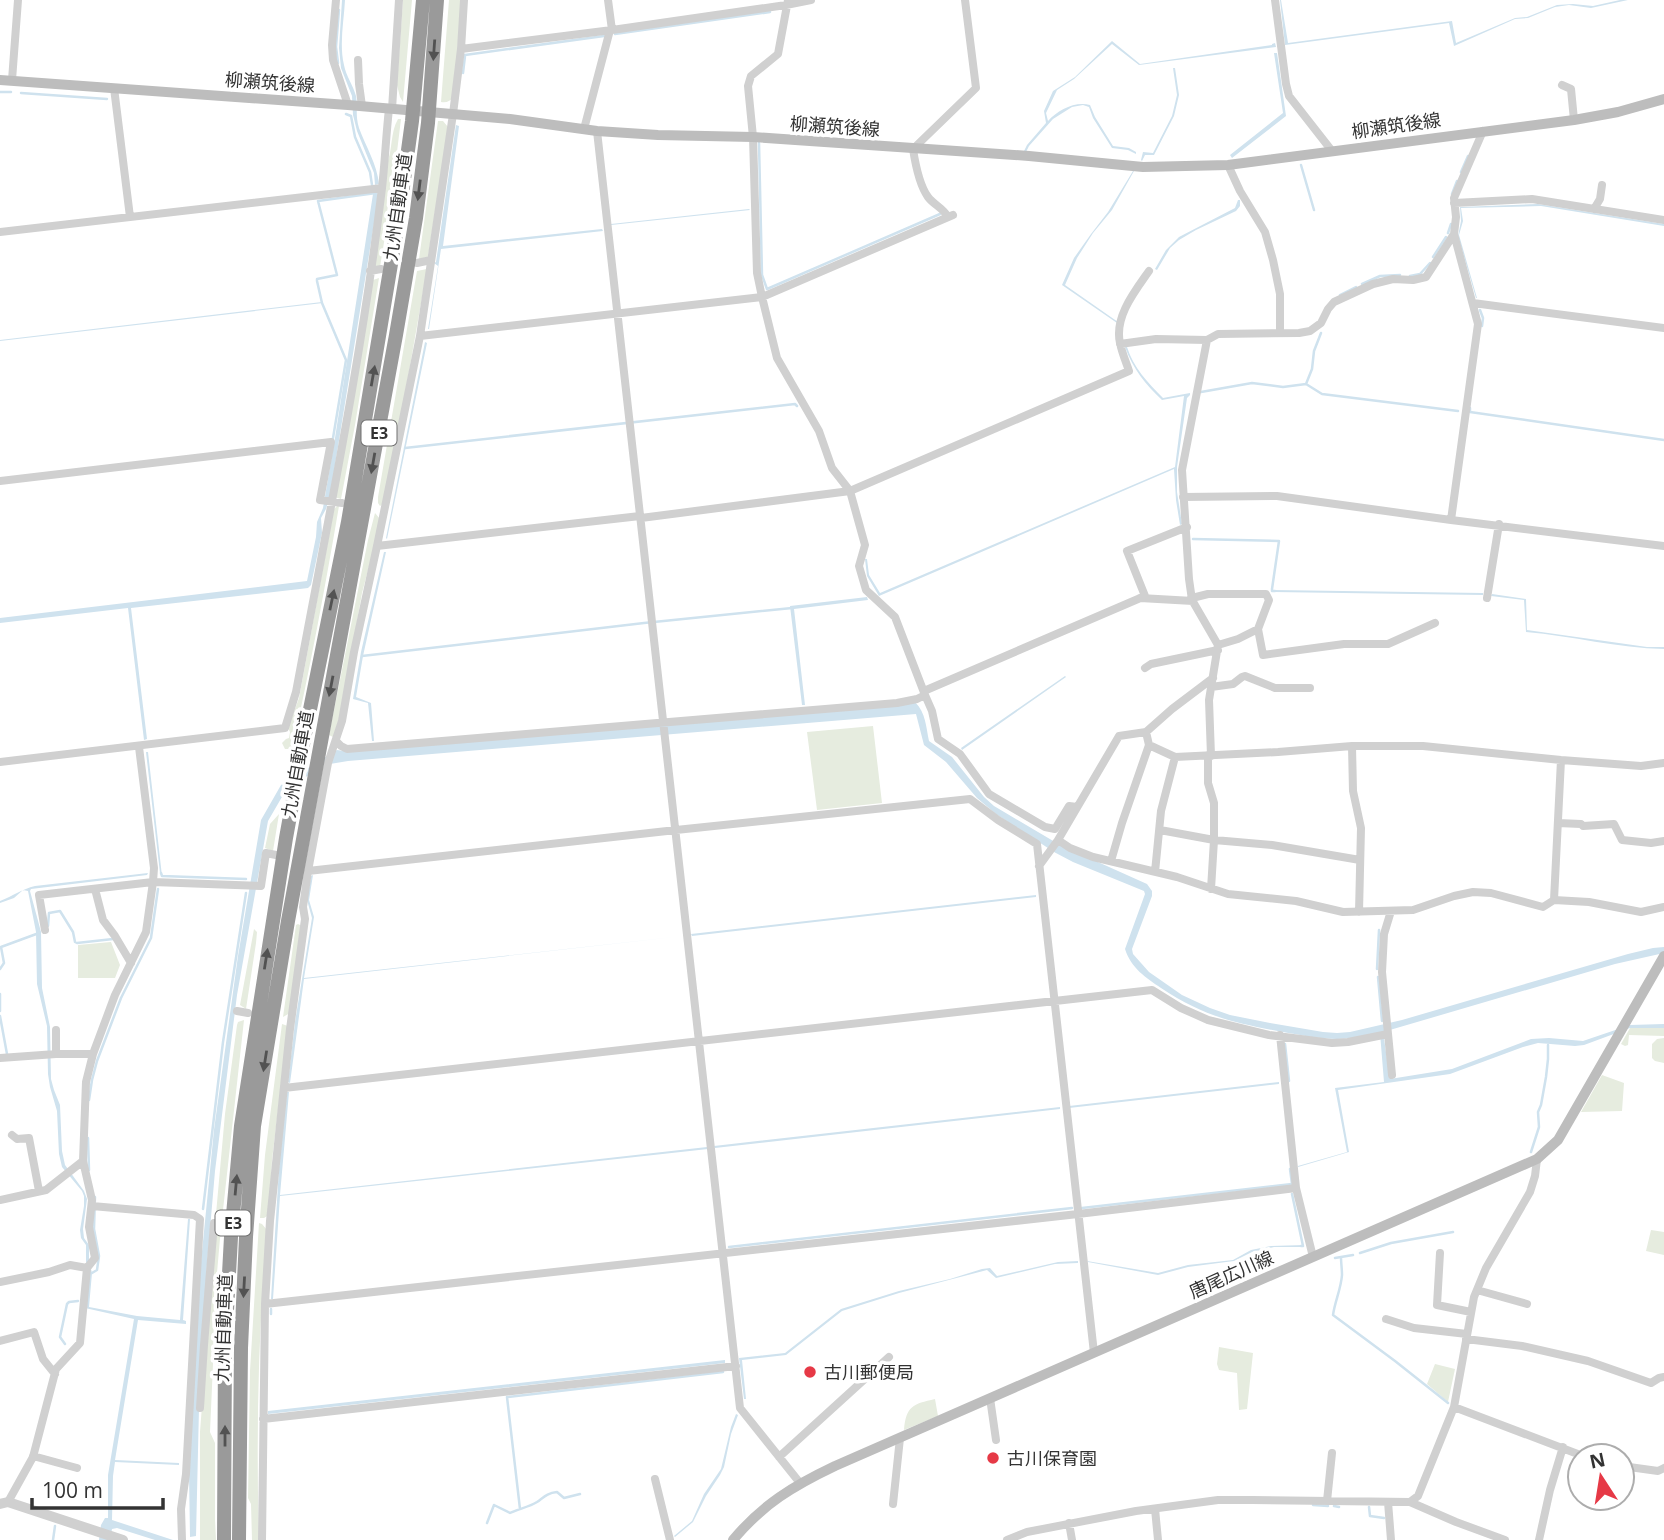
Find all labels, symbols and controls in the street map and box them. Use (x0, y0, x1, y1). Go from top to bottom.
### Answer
one-way arrow (428, 40, 439, 62)
street label: 柳瀬筑後線 (224, 67, 316, 97)
street label: 柳瀬筑後線 (1350, 107, 1442, 143)
street label: 柳瀬筑後線 (789, 111, 881, 141)
street label: 九州自動車道 (378, 152, 416, 262)
one-way arrow (414, 179, 425, 201)
one-way arrow (368, 365, 379, 387)
road number: E3 (362, 420, 396, 446)
one-way arrow (367, 452, 378, 474)
one-way arrow (326, 589, 337, 611)
one-way arrow (325, 676, 336, 698)
street label: 九州自動車道 (276, 709, 318, 819)
one-way arrow (261, 948, 272, 970)
one-way arrow (259, 1050, 270, 1072)
one-way arrow (231, 1174, 242, 1196)
road number: E3 (216, 1210, 250, 1236)
street label: 唐尾広川線 (1185, 1245, 1277, 1303)
street label: 九州自動車道 (209, 1274, 237, 1382)
one-way arrow (238, 1276, 249, 1298)
place label: 古川郵便局 (824, 1360, 914, 1384)
marker: 古川郵便局 (802, 1364, 818, 1380)
one-way arrow (219, 1425, 231, 1447)
north arrow (1566, 1442, 1636, 1512)
place label: 古川保育園 (1007, 1446, 1097, 1470)
text: N (1587, 1446, 1608, 1475)
marker: 古川保育園 (985, 1450, 1001, 1466)
scale bar (32, 1466, 163, 1510)
text: 100 m (42, 1476, 103, 1504)

